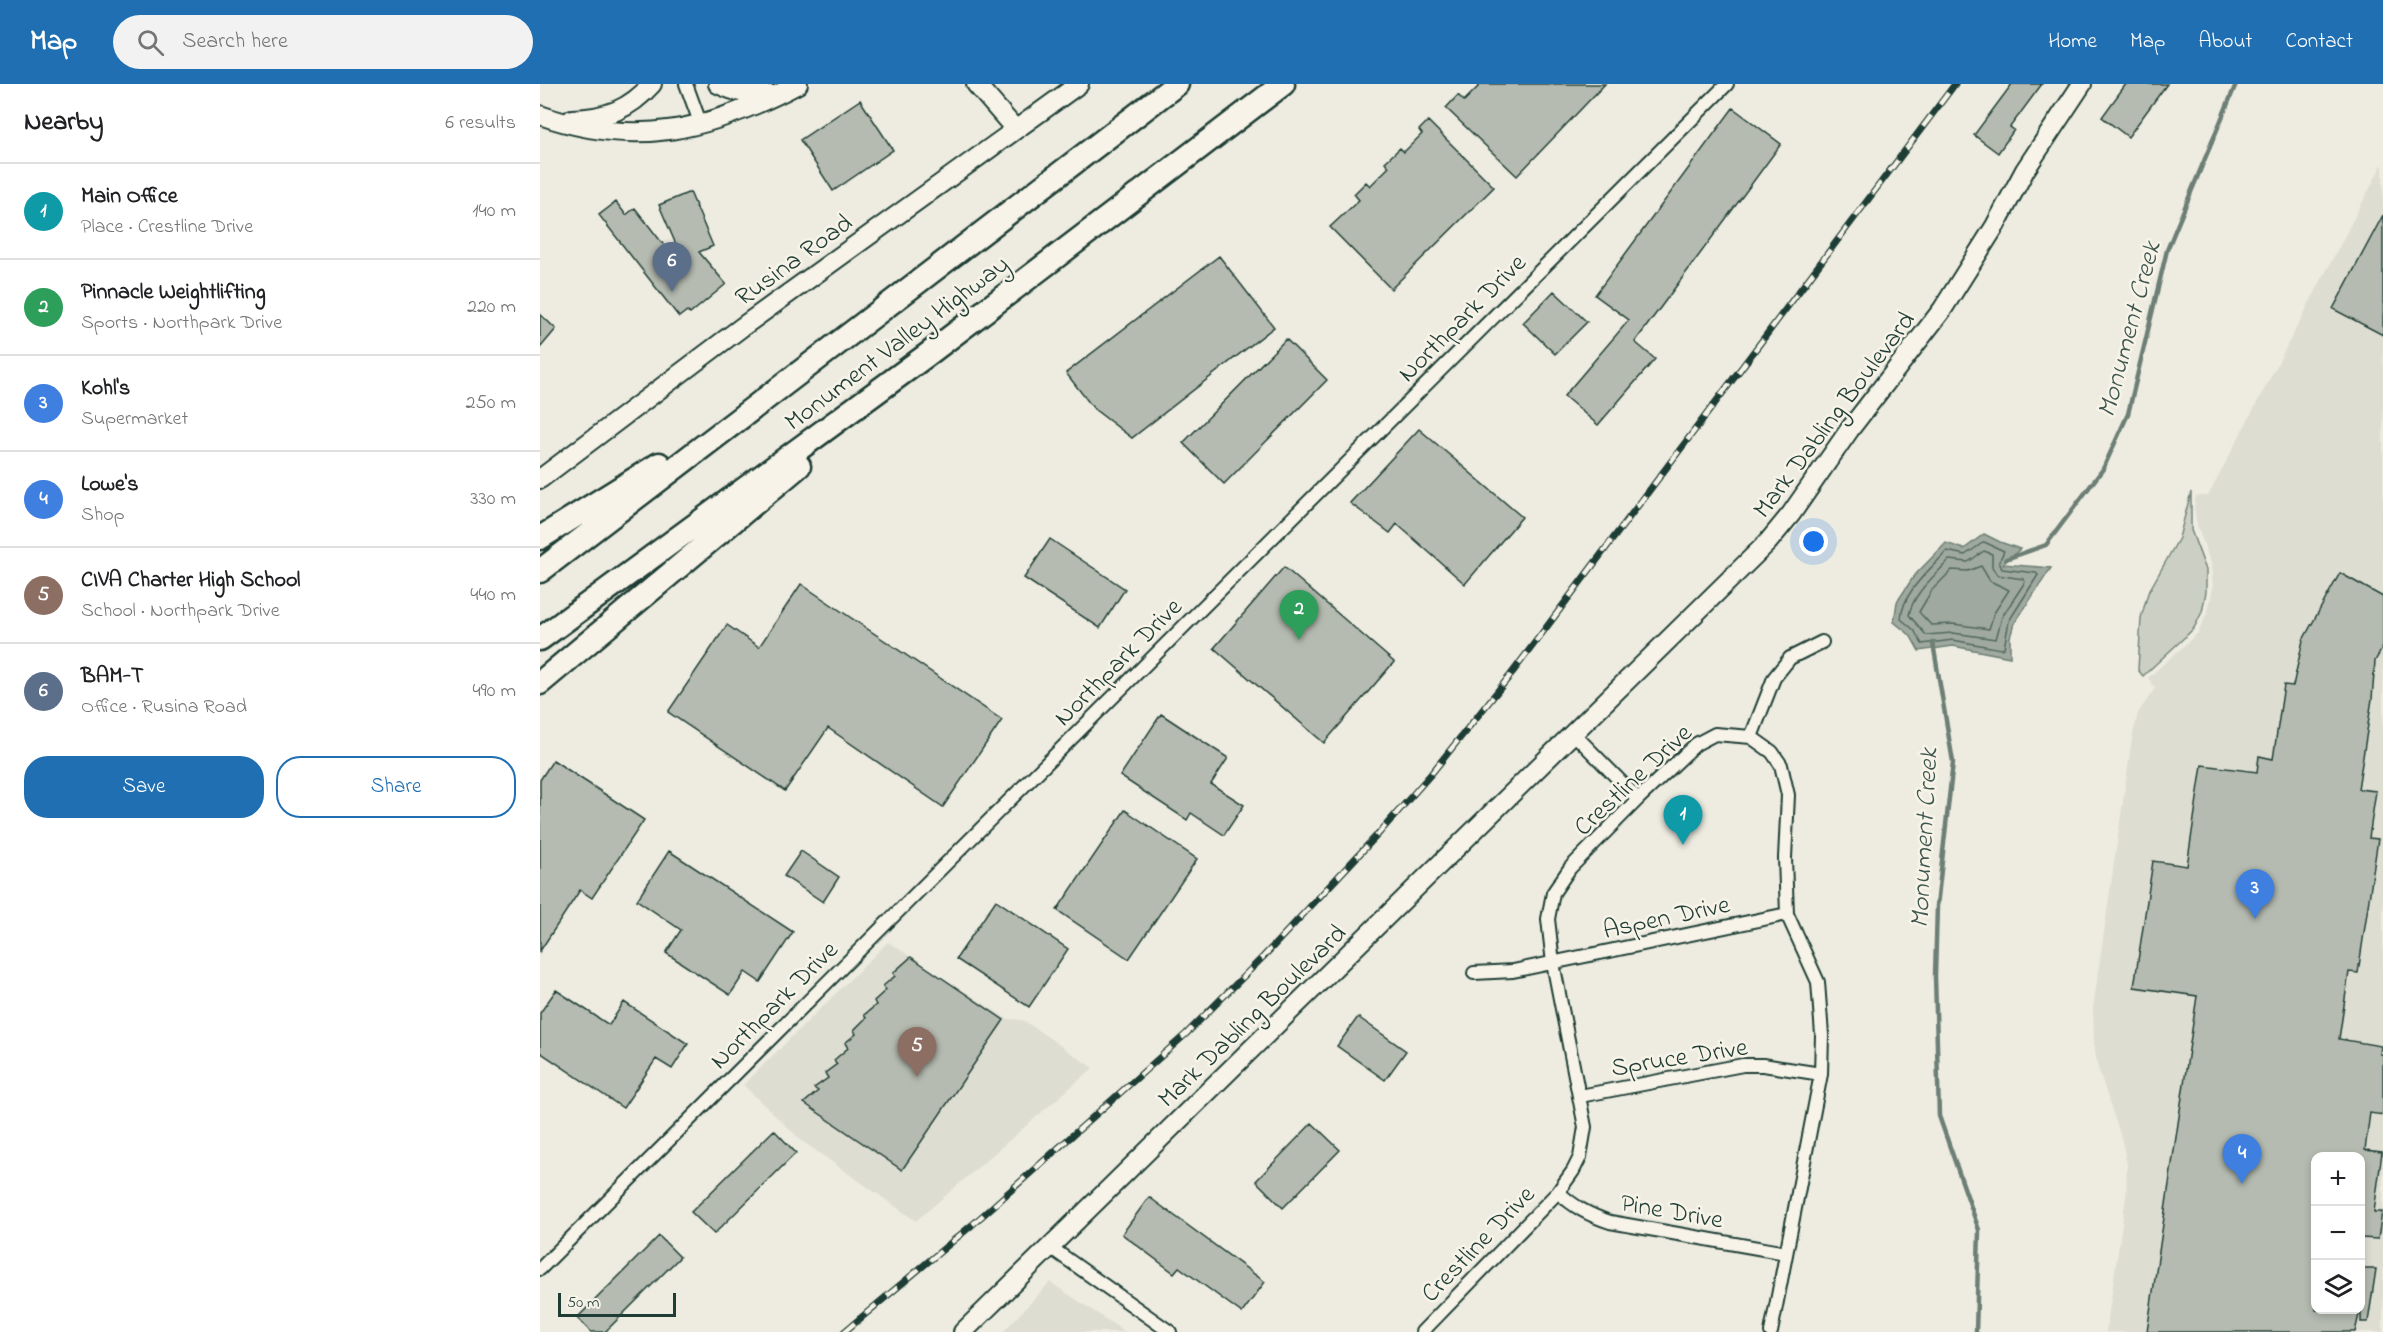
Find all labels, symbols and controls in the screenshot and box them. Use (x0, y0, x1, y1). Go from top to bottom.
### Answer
search box (113, 15, 533, 69)
text: Map (30, 22, 77, 63)
icon: search (134, 26, 167, 59)
text: Search here (182, 26, 288, 58)
text: Home (2048, 27, 2097, 57)
text: Map (2130, 27, 2165, 57)
text: About (2198, 27, 2252, 57)
text: Contact (2285, 27, 2353, 57)
text: Nearby (24, 104, 103, 142)
text: 6 results (445, 109, 516, 138)
text: Main Office (81, 181, 178, 213)
text: 1 (40, 197, 47, 226)
text: 140 m (472, 197, 516, 226)
street label: Rusina Road (728, 206, 862, 317)
text: Place · Crestline Drive (81, 213, 253, 242)
water label: Monument Creek (2088, 236, 2173, 422)
pin: 6 (652, 242, 692, 292)
street label: Northpark Drive (1390, 246, 1536, 392)
street label: Monument Valley Highway (777, 247, 1018, 442)
text: Pinnacle Weightlifting (81, 277, 266, 309)
text: 2 (39, 293, 48, 322)
text: 220 m (467, 293, 516, 322)
street label: Mark Dabling Boulevard (1745, 304, 1926, 527)
text: Sports · Northpark Drive (81, 309, 282, 338)
text: Kohl's (81, 373, 130, 405)
text: 3 (39, 389, 48, 418)
text: 250 m (465, 389, 516, 418)
text: Supermarket (81, 405, 188, 434)
text: Lowe's (81, 469, 138, 501)
text: 4 (39, 485, 48, 514)
text: 330 m (470, 485, 516, 514)
text: Shop (81, 501, 125, 530)
your location (1799, 527, 1828, 556)
text: CIVA Charter High School (81, 565, 300, 597)
text: 5 (38, 581, 49, 610)
text: 440 m (470, 581, 516, 610)
street label: Northpark Drive (1046, 590, 1192, 736)
pin: 2 (1280, 590, 1318, 640)
text: School · Northpark Drive (81, 597, 280, 626)
text: BAM-T (81, 661, 144, 693)
text: 6 (39, 677, 48, 706)
text: 490 m (473, 677, 516, 706)
text: Office · Rusina Road (81, 693, 247, 722)
street label: Crestline Drive (1566, 716, 1702, 846)
water label: Monument Creek (1901, 746, 1950, 929)
button: Save (24, 756, 264, 818)
button: Share (276, 756, 516, 818)
pin: 1 (1664, 796, 1702, 845)
pin: 3 (2236, 870, 2274, 919)
street label: Aspen Drive (1600, 887, 1734, 951)
street label: Mark Dabling Boulevard (1150, 916, 1357, 1118)
street label: Northpark Drive (702, 933, 848, 1079)
pin: 5 (898, 1028, 937, 1077)
street label: Spruce Drive (1609, 1029, 1751, 1088)
pin: 4 (2222, 1134, 2262, 1184)
map controls (2311, 1152, 2365, 1314)
button: + (2311, 1152, 2365, 1206)
street label: Crestline Drive (1413, 1178, 1545, 1312)
street label: Pine Drive (1617, 1185, 1726, 1241)
button: − (2311, 1206, 2365, 1260)
button: layers (2311, 1260, 2365, 1314)
scale bar (558, 1290, 676, 1318)
text: 50 m (567, 1291, 599, 1315)

